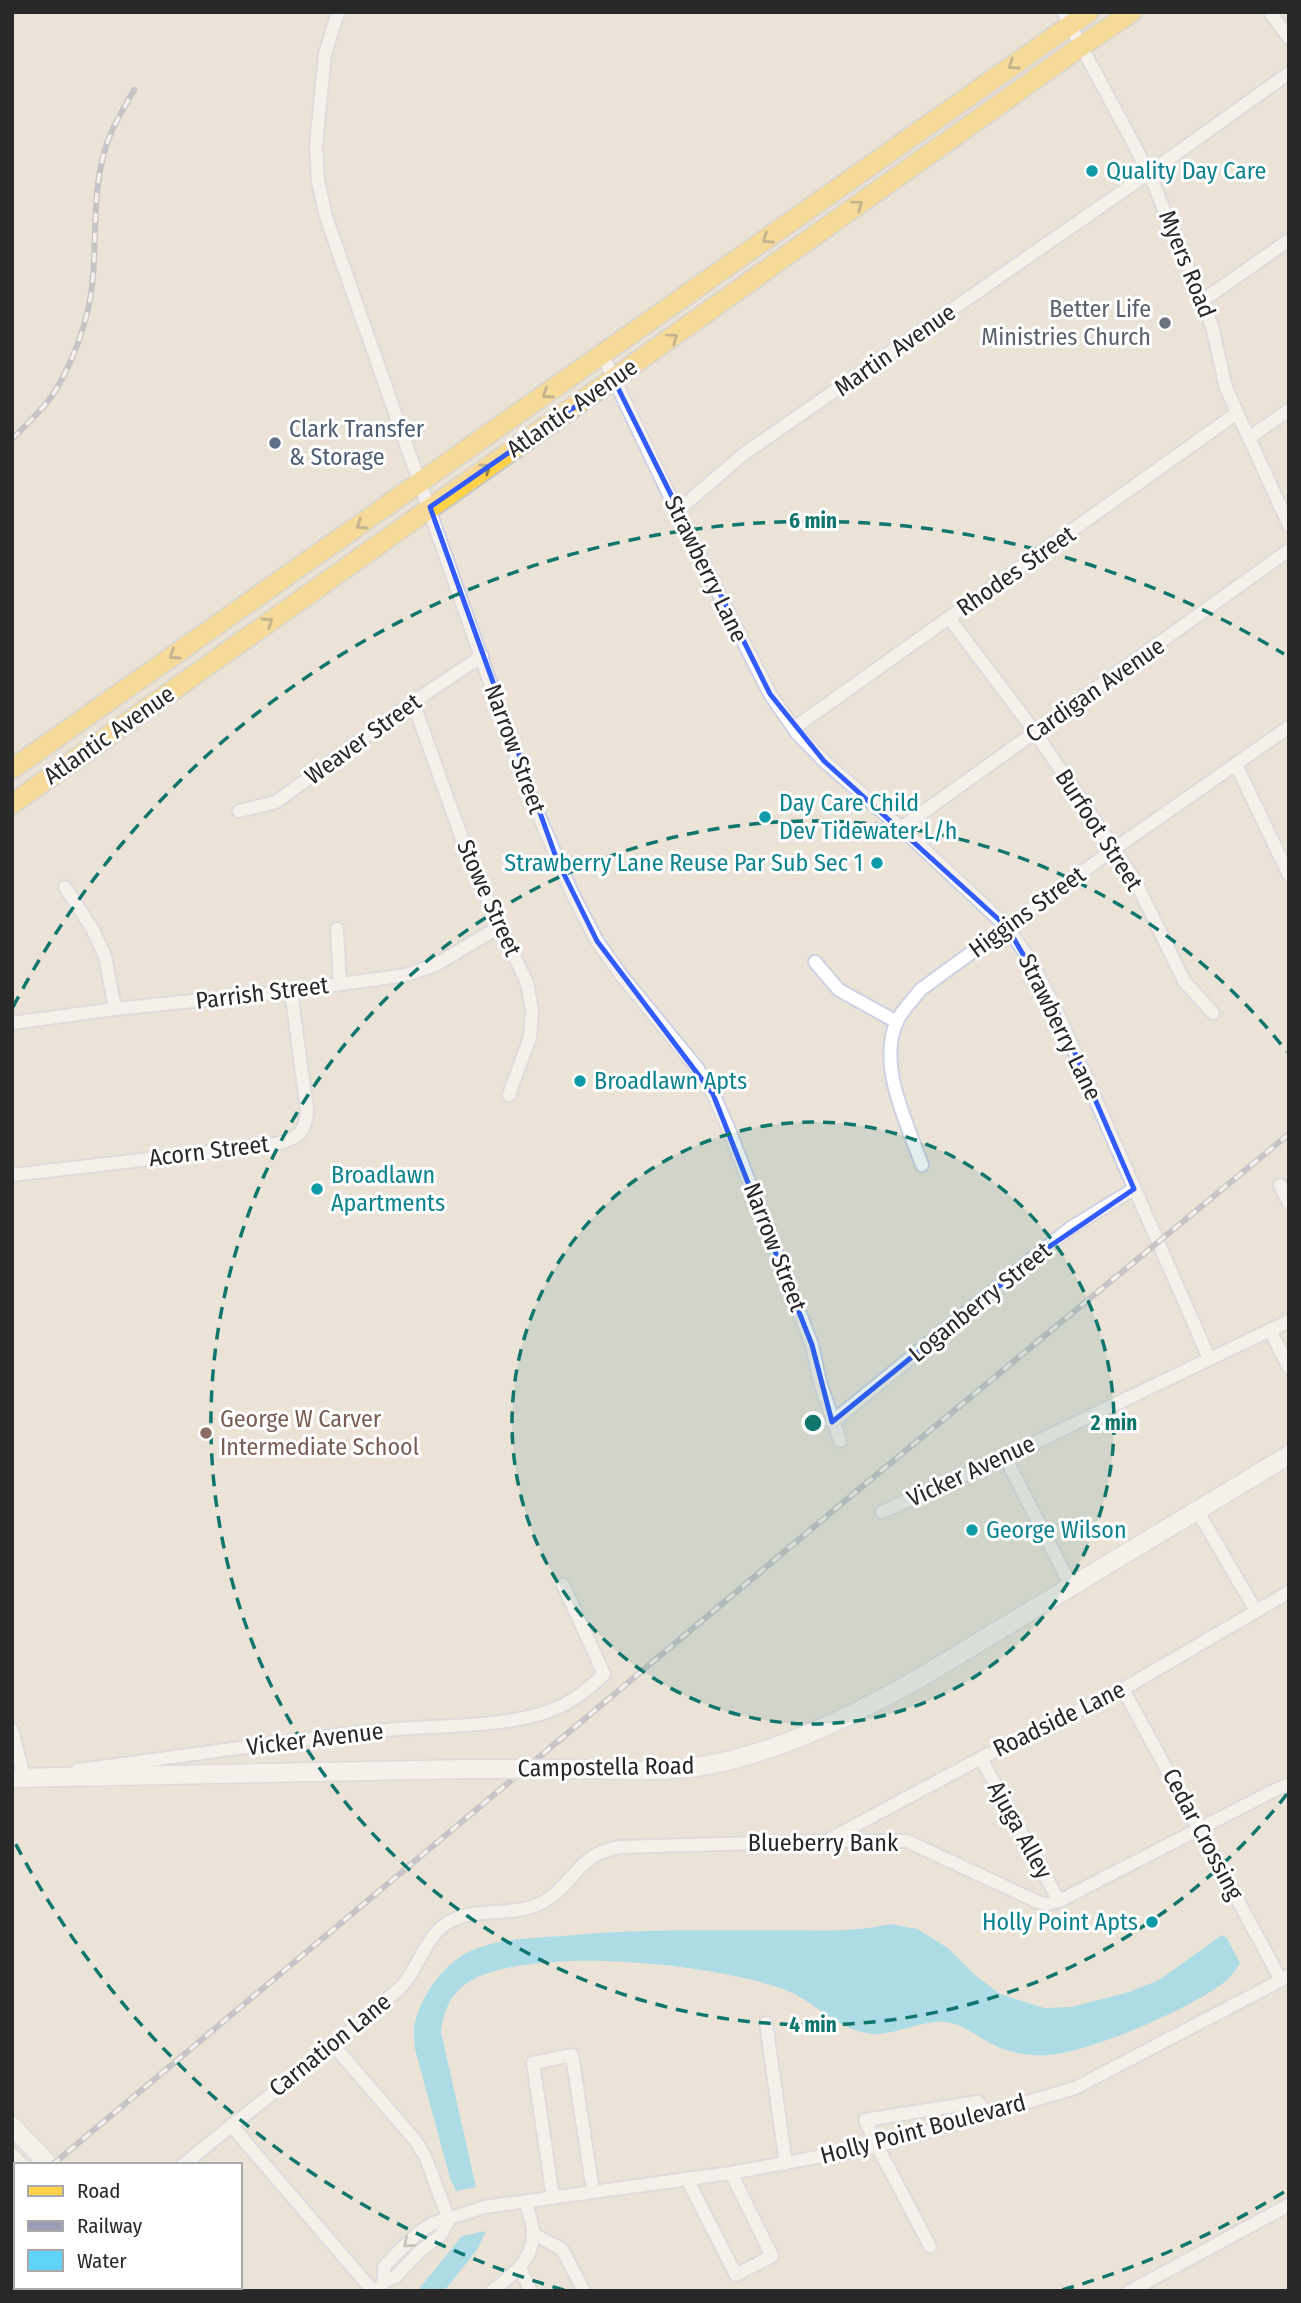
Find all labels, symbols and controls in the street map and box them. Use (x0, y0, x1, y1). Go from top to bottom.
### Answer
one-way arrow (1008, 57, 1021, 69)
place label: Quality Day Care (1106, 157, 1266, 185)
marker: Quality Day Care (1084, 163, 1100, 179)
one-way arrow (850, 201, 863, 214)
street label: Myers Road (1153, 206, 1221, 322)
one-way arrow (762, 231, 775, 243)
place label: Better Life Ministries Church (981, 295, 1151, 351)
street label: Martin Avenue (829, 298, 961, 402)
marker: Better Life Ministries Church (1157, 315, 1173, 331)
one-way arrow (665, 334, 678, 346)
street label: Atlantic Avenue (501, 353, 643, 463)
one-way arrow (542, 386, 555, 398)
place label: Clark Transfer & Storage (289, 415, 425, 471)
marker: Clark Transfer & Storage (267, 435, 283, 451)
one-way arrow (478, 464, 491, 476)
street label: Strawberry Lane (659, 491, 753, 647)
text: 6 min (789, 508, 837, 534)
one-way arrow (356, 517, 369, 529)
street label: Rhodes Street (951, 520, 1081, 622)
one-way arrow (260, 618, 272, 630)
street label: Cardigan Avenue (1020, 632, 1170, 748)
one-way arrow (169, 647, 182, 659)
street label: Atlantic Avenue (38, 680, 180, 790)
street label: Narrow Street (479, 681, 551, 818)
street label: Weaver Street (300, 688, 426, 790)
street label: Burfoot Street (1049, 764, 1149, 896)
place label: Day Care Child Dev Tidewater L/h (779, 789, 957, 845)
marker: Day Care Child Dev Tidewater L/h (757, 809, 773, 825)
street label: Stowe Street (451, 836, 527, 961)
place label: Strawberry Lane Reuse Par Sub Sec 1 (504, 849, 863, 877)
marker: Strawberry Lane Reuse Par Sub Sec 1 (869, 855, 885, 871)
street label: Higgins Street (963, 860, 1091, 964)
street label: Strawberry Lane (1013, 949, 1107, 1105)
street label: Parrish Street (194, 971, 330, 1015)
place label: Broadlawn Apts (594, 1067, 747, 1095)
marker: Broadlawn Apts (572, 1073, 588, 1089)
street label: Acorn Street (147, 1130, 271, 1172)
place label: Broadlawn Apartments (331, 1161, 445, 1217)
street label: Narrow Street (738, 1179, 812, 1315)
marker: Broadlawn Apartments (309, 1181, 325, 1197)
street label: Loganberry Street (903, 1236, 1057, 1368)
place label: George W Carver Intermediate School (220, 1405, 419, 1461)
text: 2 min (1090, 1410, 1137, 1436)
centre of rings (801, 1411, 825, 1435)
marker: George W Carver Intermediate School (198, 1425, 214, 1441)
street label: Vicker Avenue (903, 1429, 1039, 1513)
place label: George Wilson (986, 1516, 1127, 1544)
marker: George Wilson (964, 1522, 980, 1538)
street label: Roadside Lane (989, 1675, 1129, 1763)
street label: Vicker Avenue (245, 1717, 385, 1761)
street label: Campostella Road (517, 1751, 695, 1783)
street label: Cedar Crossing (1157, 1764, 1250, 1905)
street label: Ajuga Alley (982, 1776, 1058, 1884)
street label: Blueberry Bank (748, 1829, 899, 1857)
place label: Holly Point Apts (982, 1908, 1138, 1936)
marker: Holly Point Apts (1144, 1914, 1160, 1930)
street label: Carnation Lane (264, 1988, 396, 2102)
text: 4 min (789, 2012, 837, 2038)
street label: Holly Point Boulevard (817, 2088, 1029, 2170)
legend (14, 2163, 242, 2289)
text: Road (77, 2178, 121, 2204)
text: Railway (77, 2213, 143, 2239)
one-way arrow (404, 2235, 417, 2247)
text: Water (77, 2248, 127, 2274)

